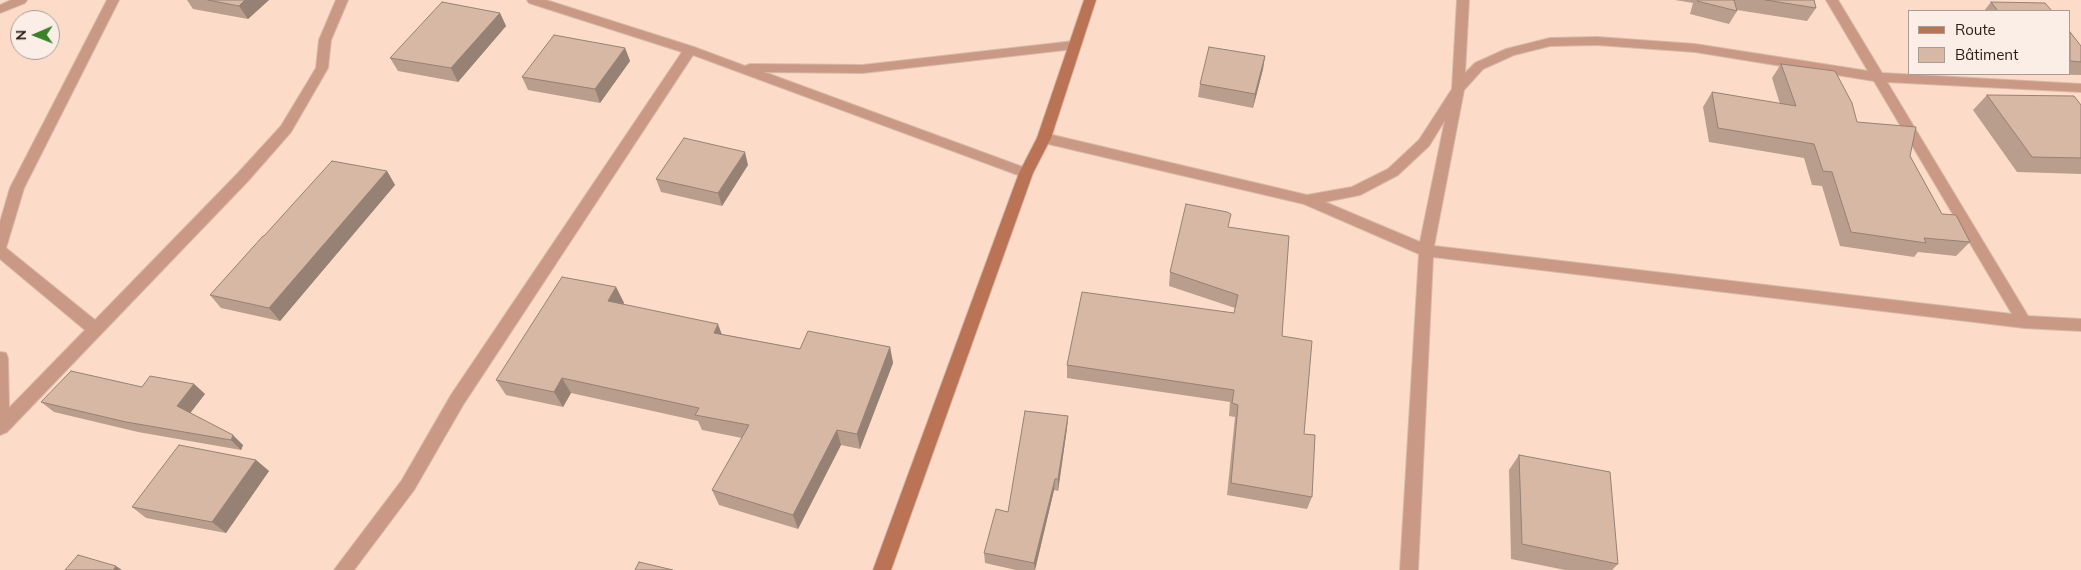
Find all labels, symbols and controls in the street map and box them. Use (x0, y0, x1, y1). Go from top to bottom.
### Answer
north arrow (10, 10, 60, 60)
legend (1908, 10, 2071, 75)
text: Route (1955, 20, 1996, 39)
text: N (12, 30, 30, 41)
text: Bâtiment (1955, 45, 2018, 64)

